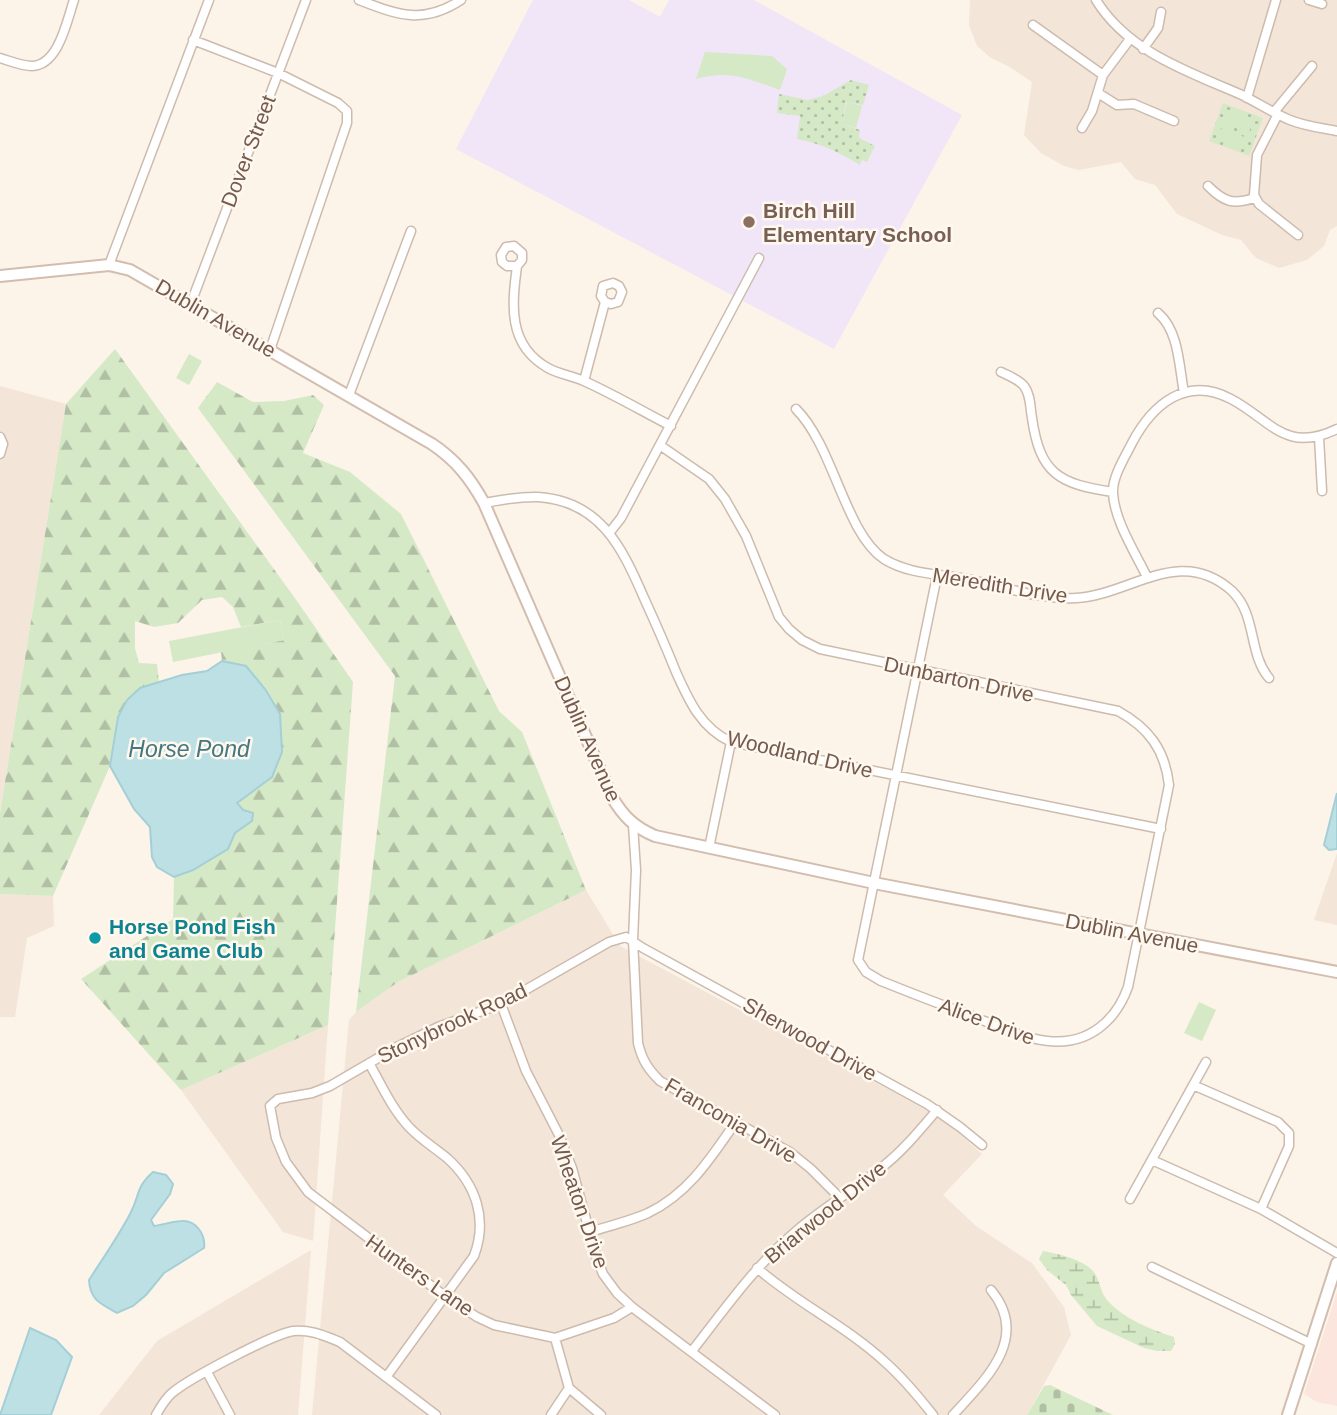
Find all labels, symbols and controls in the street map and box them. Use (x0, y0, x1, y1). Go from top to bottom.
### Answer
street label: Dover Street (216, 92, 280, 210)
place label: Birch Hill Elementary School (763, 199, 952, 246)
marker: Birch Hill Elementary School (741, 214, 757, 230)
street label: Dublin Avenue (152, 274, 280, 362)
street label: Meredith Drive (931, 563, 1069, 607)
street label: Dunbarton Drive (882, 652, 1036, 706)
street label: Dublin Avenue (550, 673, 626, 805)
street label: Woodland Drive (725, 726, 875, 782)
water label: Horse Pond (128, 736, 251, 762)
street label: Dublin Avenue (1064, 909, 1200, 957)
place label: Horse Pond Fish and Game Club (109, 915, 276, 962)
marker: Horse Pond Fish and Game Club (87, 930, 103, 946)
street label: Stonybrook Road (374, 978, 530, 1068)
street label: Sherwood Drive (739, 993, 881, 1085)
street label: Alice Drive (936, 993, 1038, 1049)
street label: Franconia Drive (661, 1073, 801, 1167)
street label: Wheaton Drive (547, 1133, 613, 1271)
street label: Briarwood Drive (760, 1156, 890, 1268)
street label: Hunters Lane (362, 1229, 478, 1321)

